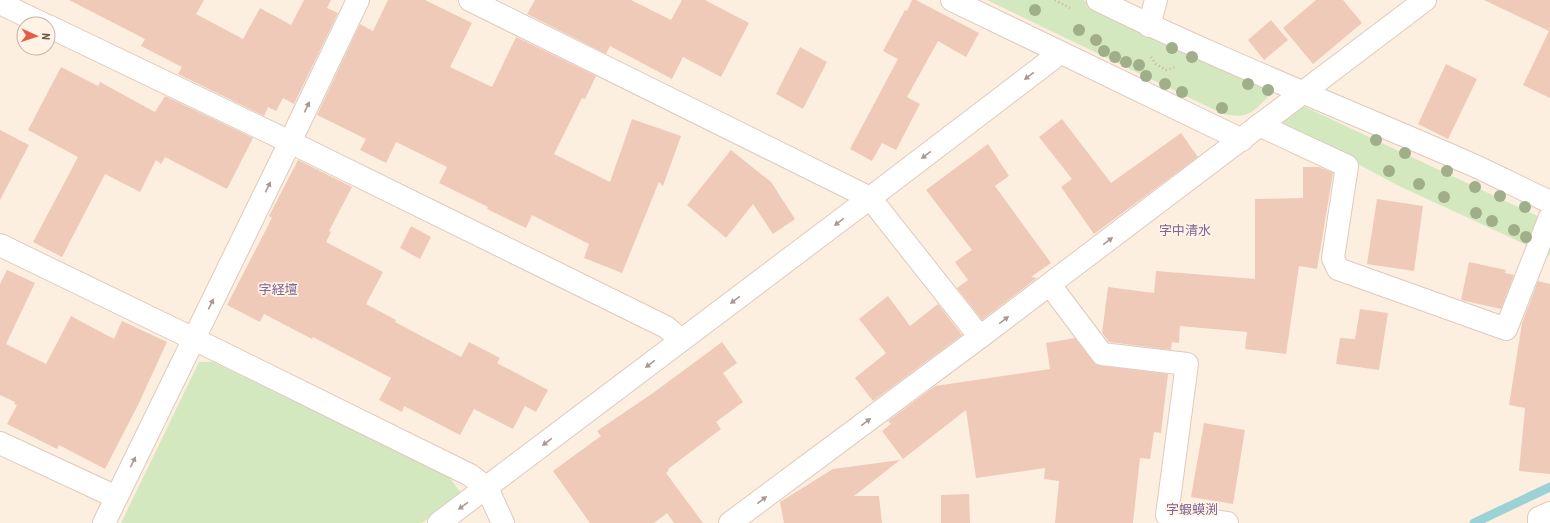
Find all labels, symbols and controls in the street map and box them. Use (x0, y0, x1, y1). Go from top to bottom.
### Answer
north arrow (16, 16, 56, 56)
text: N (39, 33, 52, 40)
one-way arrow (1024, 72, 1035, 80)
one-way arrow (304, 101, 310, 113)
one-way arrow (921, 151, 932, 159)
one-way arrow (265, 181, 271, 192)
one-way arrow (833, 217, 844, 226)
district label: 字中清水 (1159, 223, 1211, 238)
one-way arrow (1102, 237, 1113, 245)
district label: 字経壇 (258, 282, 298, 297)
one-way arrow (729, 296, 740, 304)
one-way arrow (208, 298, 215, 309)
one-way arrow (998, 315, 1009, 324)
one-way arrow (645, 359, 656, 368)
one-way arrow (861, 418, 871, 426)
one-way arrow (541, 438, 552, 447)
one-way arrow (130, 456, 136, 468)
one-way arrow (756, 496, 767, 504)
one-way arrow (458, 501, 468, 509)
district label: 字蝦蟆渕 (1166, 502, 1218, 517)

